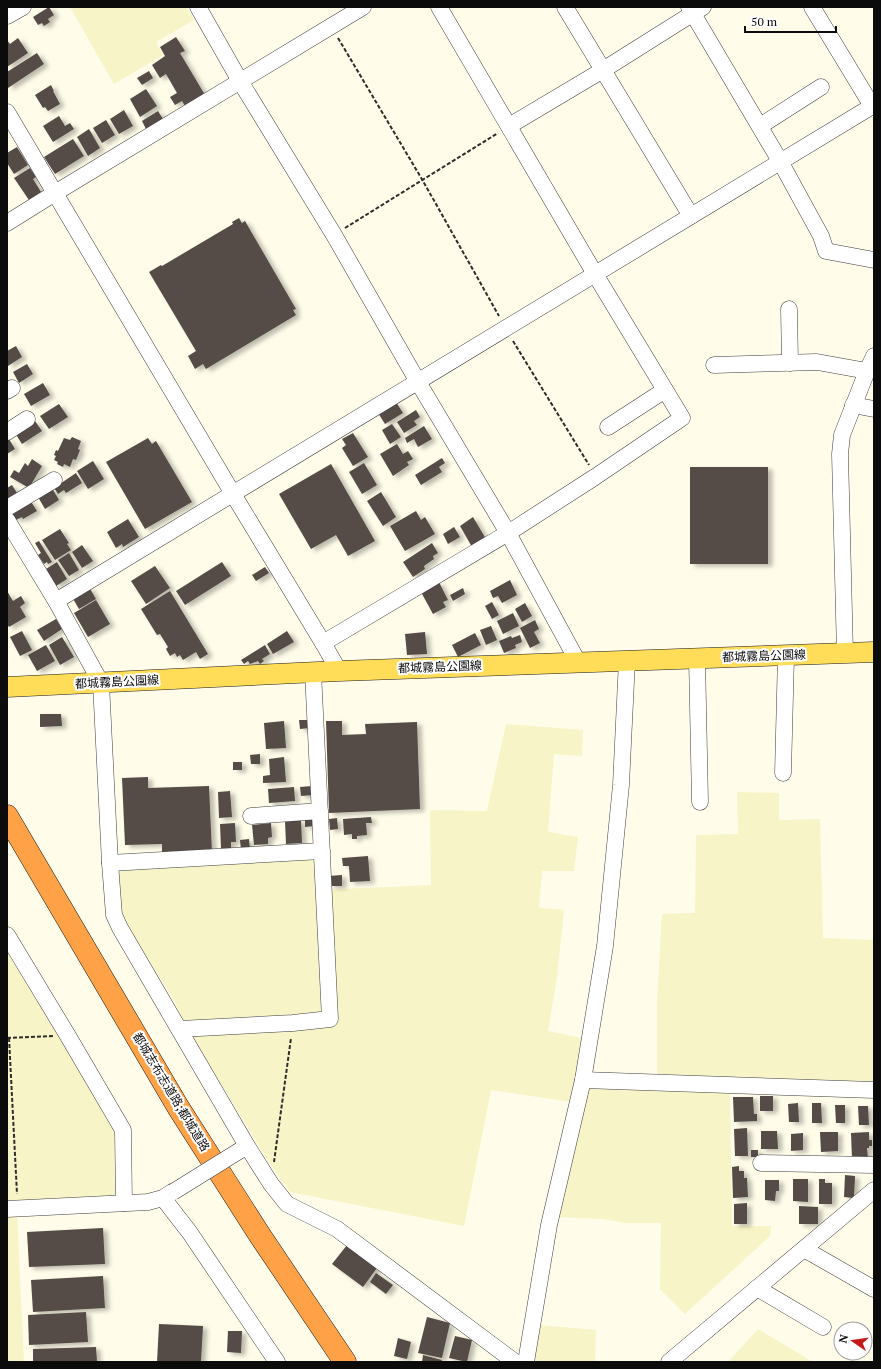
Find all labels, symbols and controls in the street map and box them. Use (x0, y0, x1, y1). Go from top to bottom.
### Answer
scale bar (745, 8, 836, 34)
text: 50 m (751, 14, 778, 29)
street label: 都城霧島公園線 (722, 647, 806, 664)
street label: 都城霧島公園線 (398, 658, 482, 675)
street label: 都城霧島公園線 (75, 672, 159, 691)
street label: 都城志布志道路;都城道路 (130, 1030, 213, 1154)
north arrow (833, 1321, 873, 1361)
text: N (835, 1332, 851, 1344)

